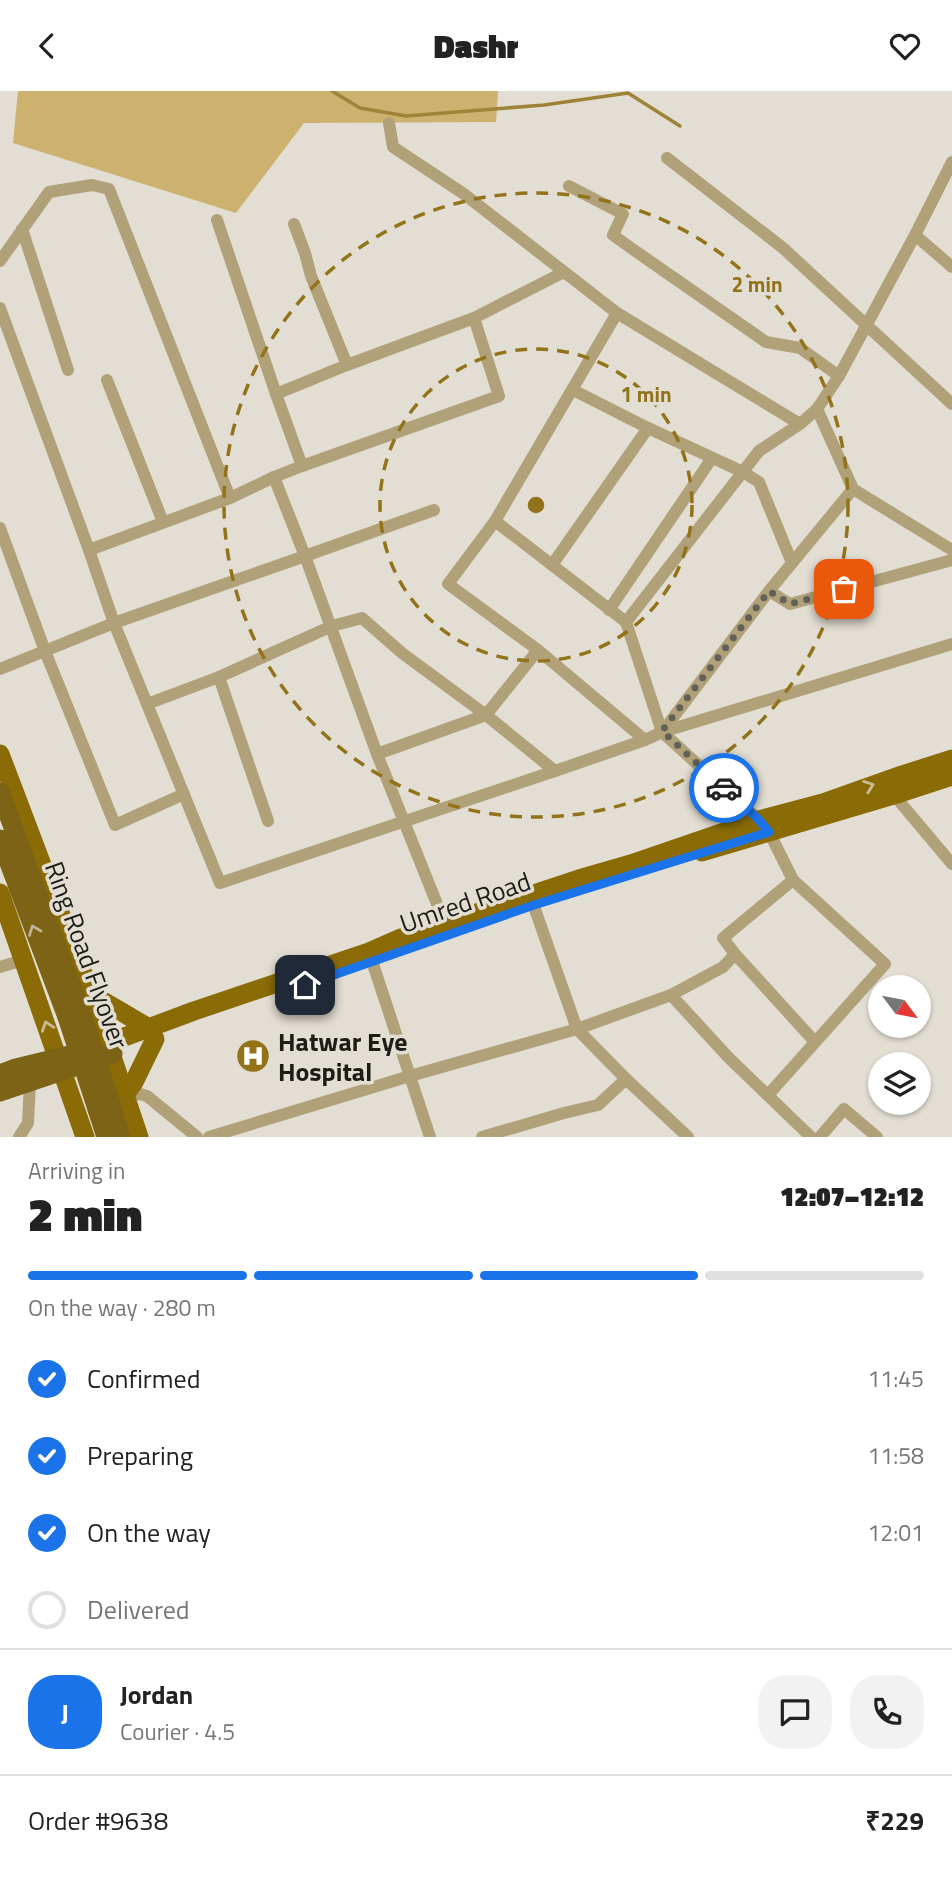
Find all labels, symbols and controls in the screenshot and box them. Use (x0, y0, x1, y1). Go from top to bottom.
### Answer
text: Dashr (434, 22, 518, 70)
icon: back (28, 27, 66, 65)
icon: heart (886, 27, 924, 65)
text: 2 min (731, 268, 783, 300)
text: 1 min (620, 378, 672, 410)
centre of rings (524, 493, 548, 517)
pin (814, 559, 874, 619)
icon: bag (825, 570, 863, 608)
courier (689, 753, 759, 823)
icon: car (705, 769, 743, 807)
one-way arrow (862, 780, 875, 794)
street label: Ring Road Flyover (35, 856, 139, 1054)
street label: Umred Road (394, 861, 536, 943)
one-way arrow (29, 924, 43, 936)
pin (275, 955, 335, 1015)
icon: home (286, 966, 324, 1004)
north arrow (868, 975, 931, 1038)
map controls (868, 975, 931, 1115)
one-way arrow (41, 1021, 55, 1033)
place label: Hatwar Eye Hospital (278, 1022, 408, 1091)
hospital icon: Hatwar Eye Hospital (234, 1037, 272, 1075)
button: layers (868, 1052, 931, 1115)
text: Arriving in (28, 1153, 125, 1188)
text: 12:07–12:12 (780, 1177, 924, 1216)
text: 2 min (28, 1179, 142, 1249)
text: On the way · 280 m (28, 1290, 216, 1325)
text: Confirmed (87, 1359, 201, 1398)
icon: check (28, 1360, 66, 1398)
text: 11:45 (867, 1361, 924, 1396)
text: Preparing (87, 1436, 193, 1475)
icon: check (28, 1437, 66, 1475)
text: 11:58 (867, 1438, 924, 1473)
text: On the way (87, 1513, 211, 1552)
icon: check (28, 1514, 66, 1552)
text: 12:01 (867, 1515, 924, 1550)
text: Delivered (87, 1590, 190, 1629)
text: Jordan (120, 1675, 193, 1714)
button: chat (758, 1675, 832, 1749)
button: phone (850, 1675, 924, 1749)
text: J (61, 1693, 69, 1732)
text: Courier · 4.5 (120, 1714, 235, 1749)
text: Order #9638 (28, 1801, 168, 1840)
text: ₹229 (865, 1801, 924, 1840)

